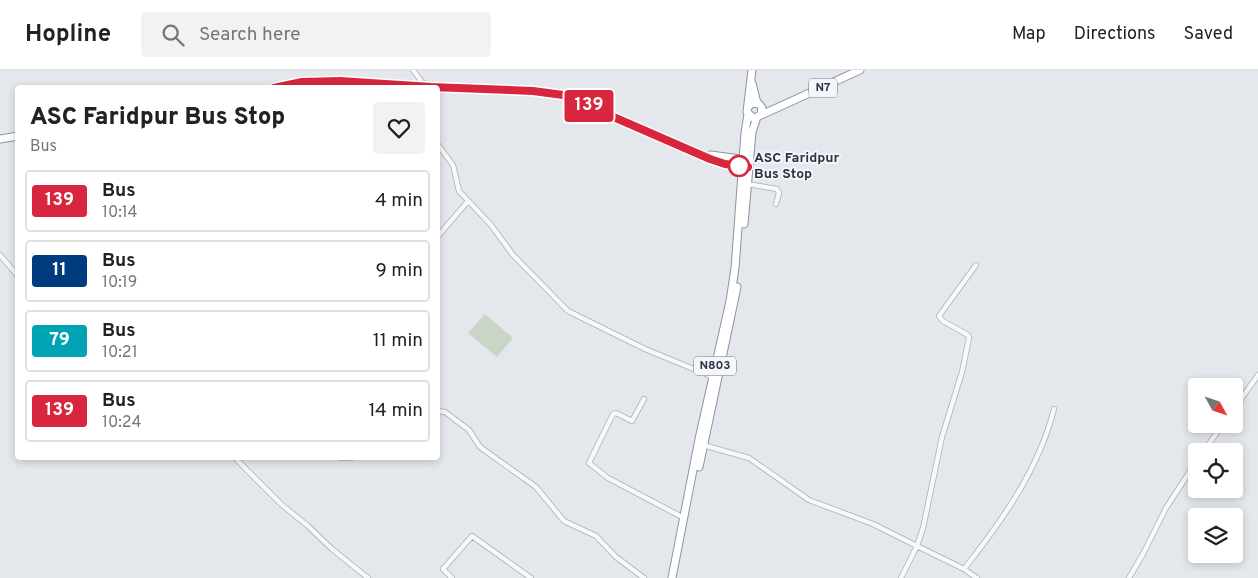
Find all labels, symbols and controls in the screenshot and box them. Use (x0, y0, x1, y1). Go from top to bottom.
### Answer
search box (141, 12, 491, 57)
text: Hopline (25, 20, 111, 50)
icon: search (159, 21, 187, 49)
text: Search here (199, 23, 301, 47)
text: Map (1012, 23, 1046, 46)
text: Directions (1074, 23, 1156, 46)
text: Saved (1184, 23, 1233, 46)
road number: N7 (809, 78, 837, 98)
line badge: 139 (560, 90, 618, 122)
text: 139 (574, 94, 604, 117)
button: heart (373, 102, 425, 154)
text: ASC Faridpur Bus Stop (30, 103, 285, 133)
text: Bus (30, 137, 57, 157)
place label: ASC Faridpur Bus Stop (754, 150, 840, 183)
marker: ASC Faridpur Bus Stop (728, 155, 750, 177)
text: Bus (102, 179, 136, 203)
text: 139 (45, 189, 74, 212)
text: 4 min (375, 189, 423, 213)
text: 10:14 (102, 203, 137, 223)
text: Bus (102, 249, 136, 273)
text: 11 (52, 259, 67, 282)
text: 9 min (376, 259, 423, 283)
text: 10:19 (102, 273, 137, 293)
text: Bus (102, 319, 136, 343)
text: 79 (49, 329, 70, 352)
text: 11 min (373, 329, 423, 353)
text: 10:21 (102, 343, 138, 363)
road number: N803 (694, 356, 736, 376)
north arrow (1188, 378, 1242, 432)
map controls (1188, 378, 1243, 563)
text: Bus (102, 389, 136, 413)
text: 139 (45, 399, 74, 422)
text: 14 min (368, 399, 423, 423)
text: 10:24 (102, 413, 141, 433)
button: locate (1188, 443, 1243, 498)
button: layers (1188, 508, 1243, 563)

